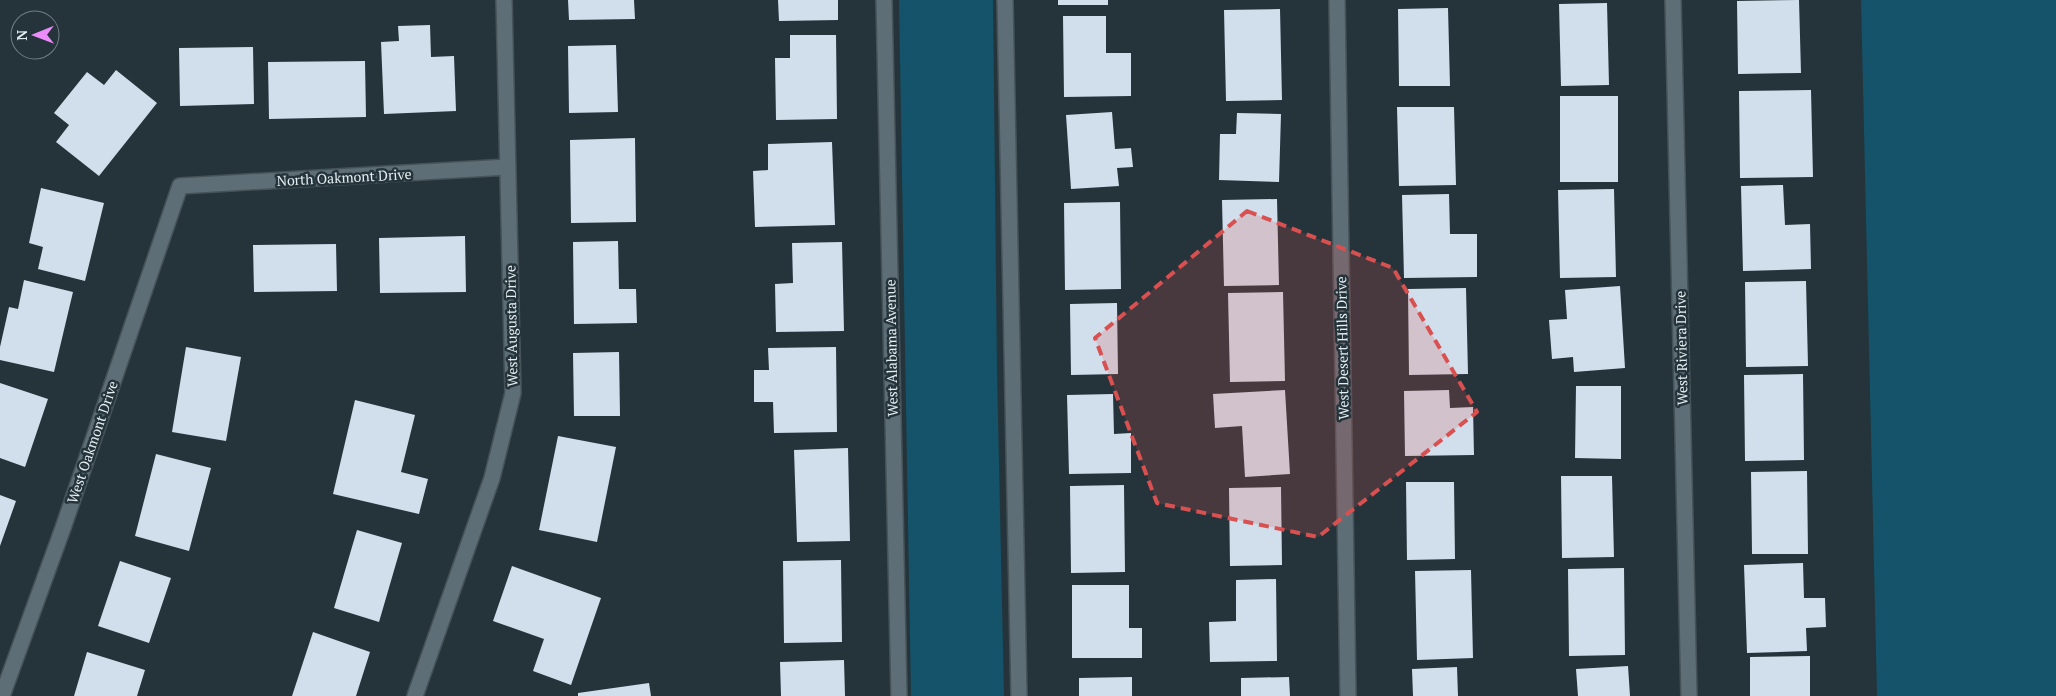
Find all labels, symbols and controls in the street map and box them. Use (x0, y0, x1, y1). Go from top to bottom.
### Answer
north arrow (10, 10, 60, 60)
text: N (12, 29, 31, 41)
street label: North Oakmont Drive (276, 164, 412, 190)
street label: West Augusta Drive (500, 265, 522, 387)
street label: West Desert Hills Drive (1331, 276, 1353, 420)
street label: West Alabama Avenue (880, 279, 902, 417)
street label: West Riviera Drive (1671, 291, 1691, 405)
street label: West Oakmont Drive (62, 378, 122, 506)

